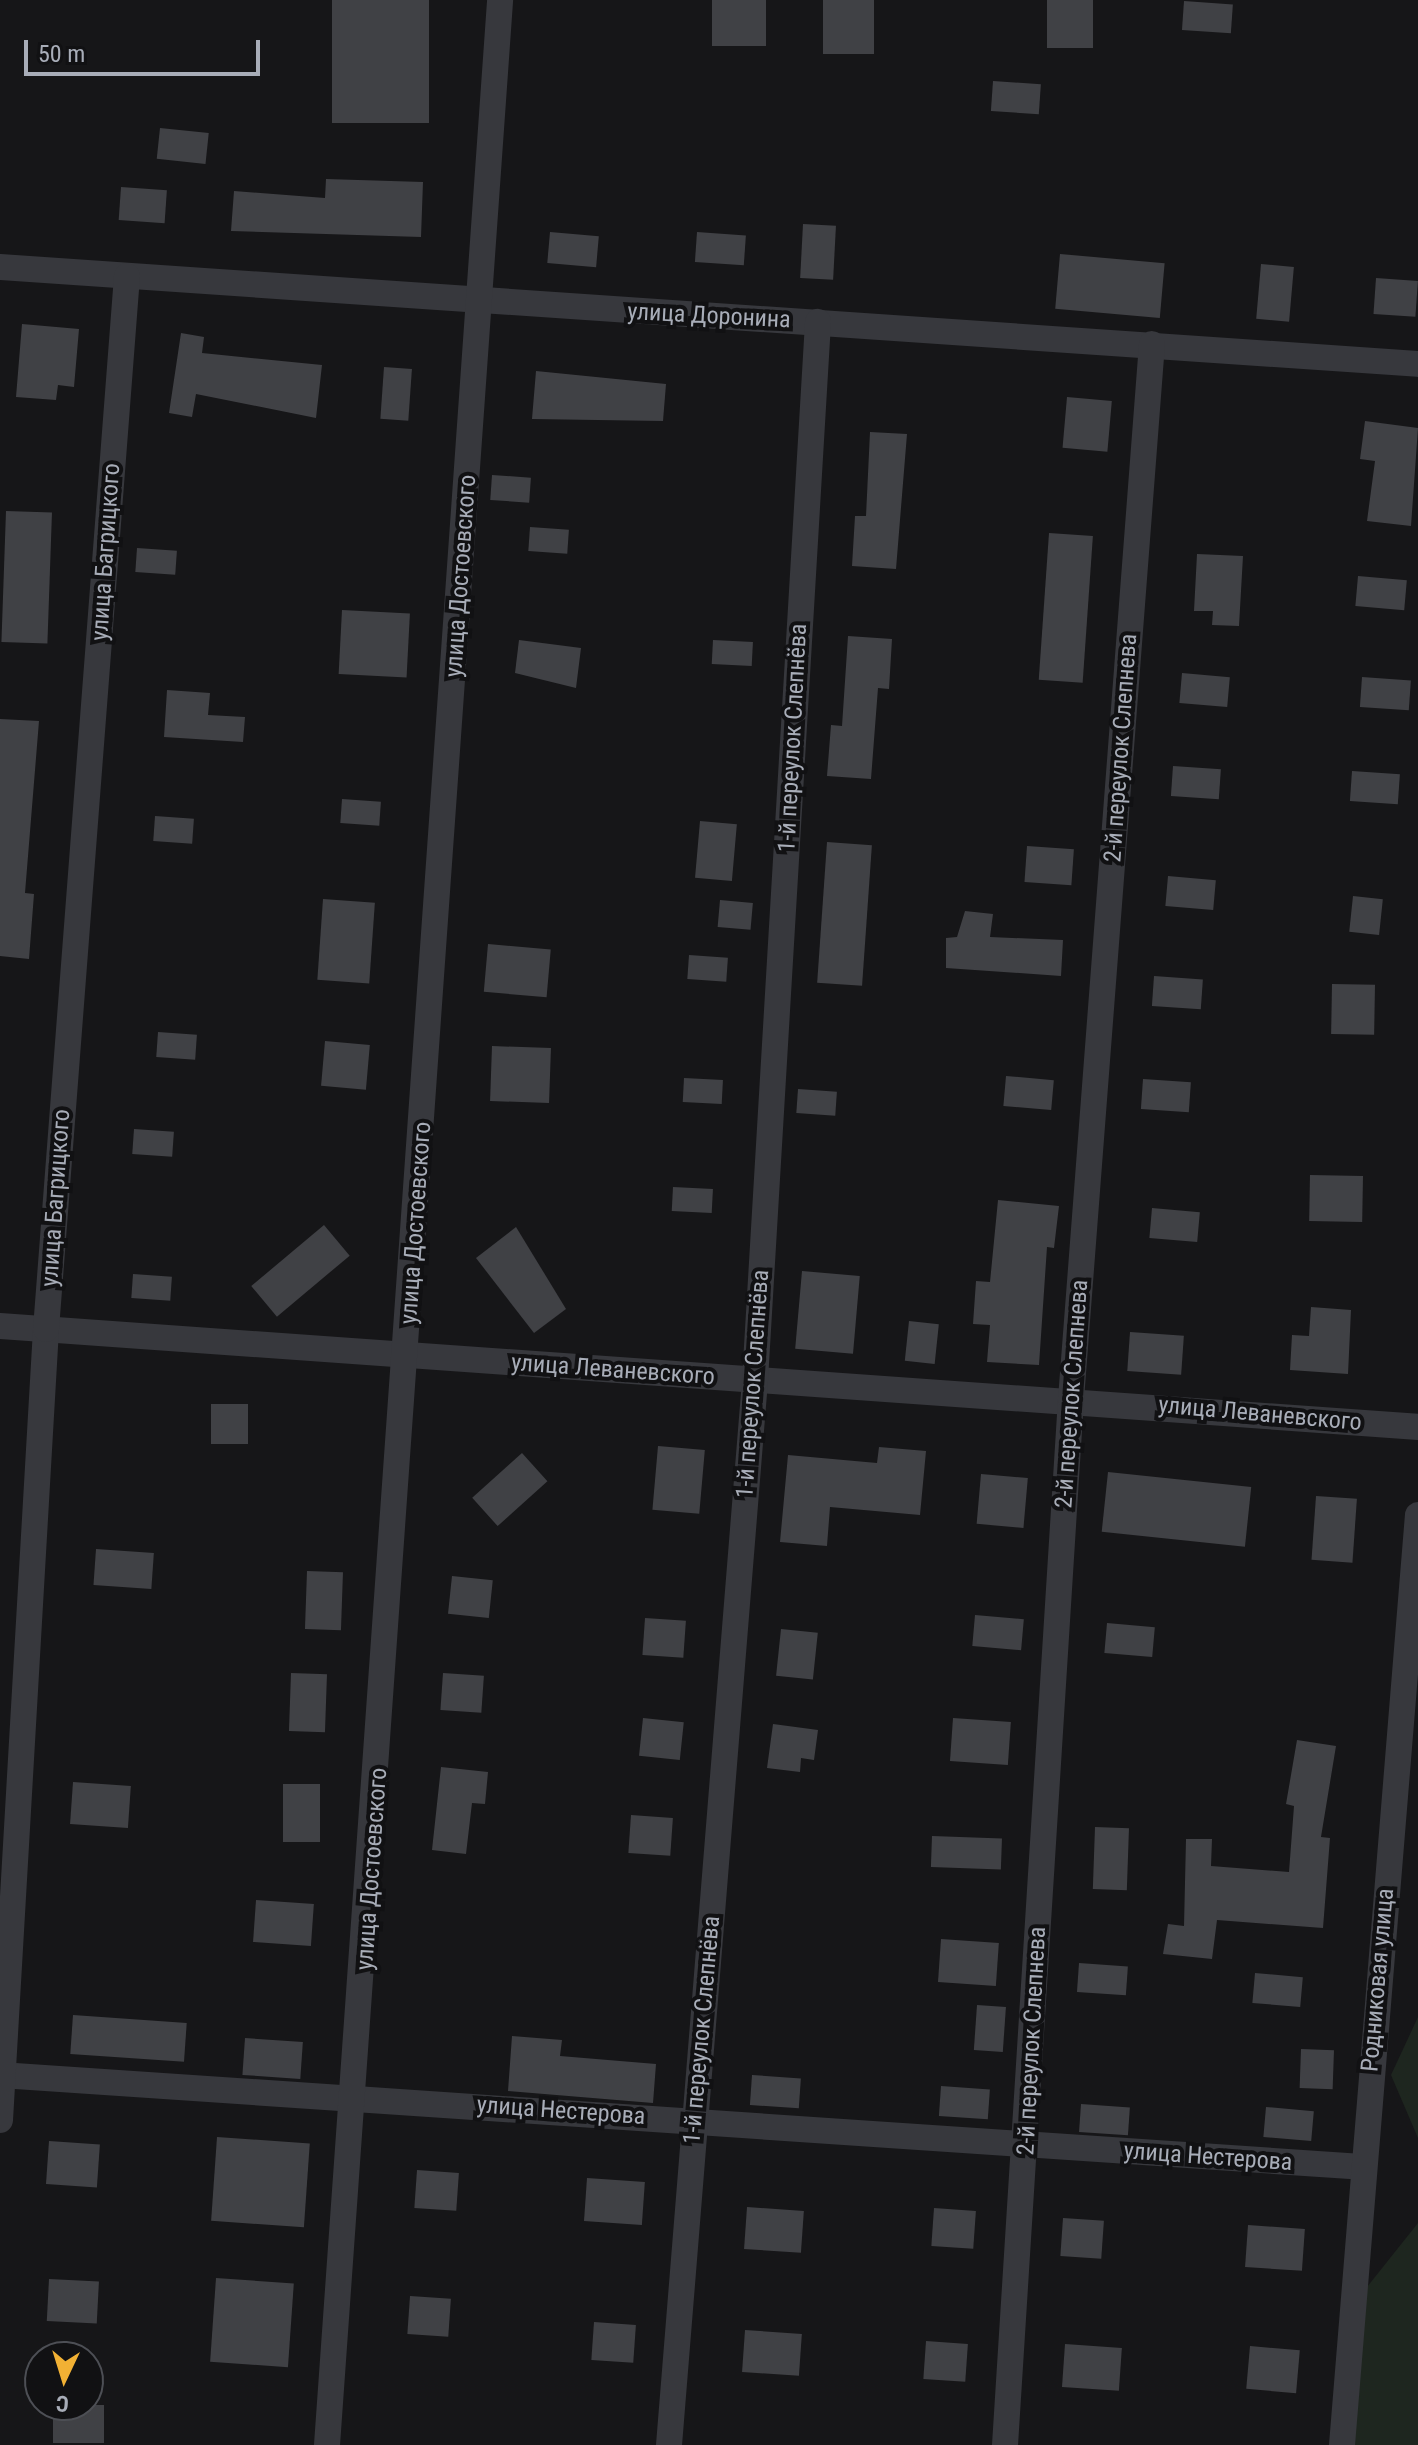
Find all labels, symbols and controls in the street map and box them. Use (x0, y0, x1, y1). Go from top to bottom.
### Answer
scale bar (28, 24, 264, 74)
text: 50 m (38, 40, 85, 68)
street label: улица Доронина (627, 297, 791, 335)
street label: улица Багрицкого (85, 462, 127, 642)
street label: улица Достоевского (440, 474, 482, 678)
street label: 1-й переулок Слепнёва (773, 623, 813, 853)
street label: 2-й переулок Слепнева (1099, 633, 1143, 863)
street label: улица Багрицкого (35, 1108, 77, 1288)
street label: улица Достоевского (395, 1121, 437, 1325)
street label: 1-й переулок Слепнёва (731, 1269, 775, 1499)
street label: 2-й переулок Слепнева (1050, 1279, 1094, 1509)
street label: улица Леваневского (510, 1349, 716, 1391)
street label: улица Леваневского (1157, 1391, 1363, 1437)
street label: улица Достоевского (351, 1767, 393, 1971)
street label: Родниковая улица (1356, 1887, 1400, 2073)
street label: 1-й переулок Слепнёва (678, 1915, 726, 2145)
street label: 2-й переулок Слепнева (1012, 1926, 1052, 2156)
street label: улица Нестерова (476, 2091, 646, 2131)
street label: улица Нестерова (1123, 2137, 1293, 2177)
north arrow (24, 2341, 104, 2421)
text: С (55, 2391, 70, 2416)

